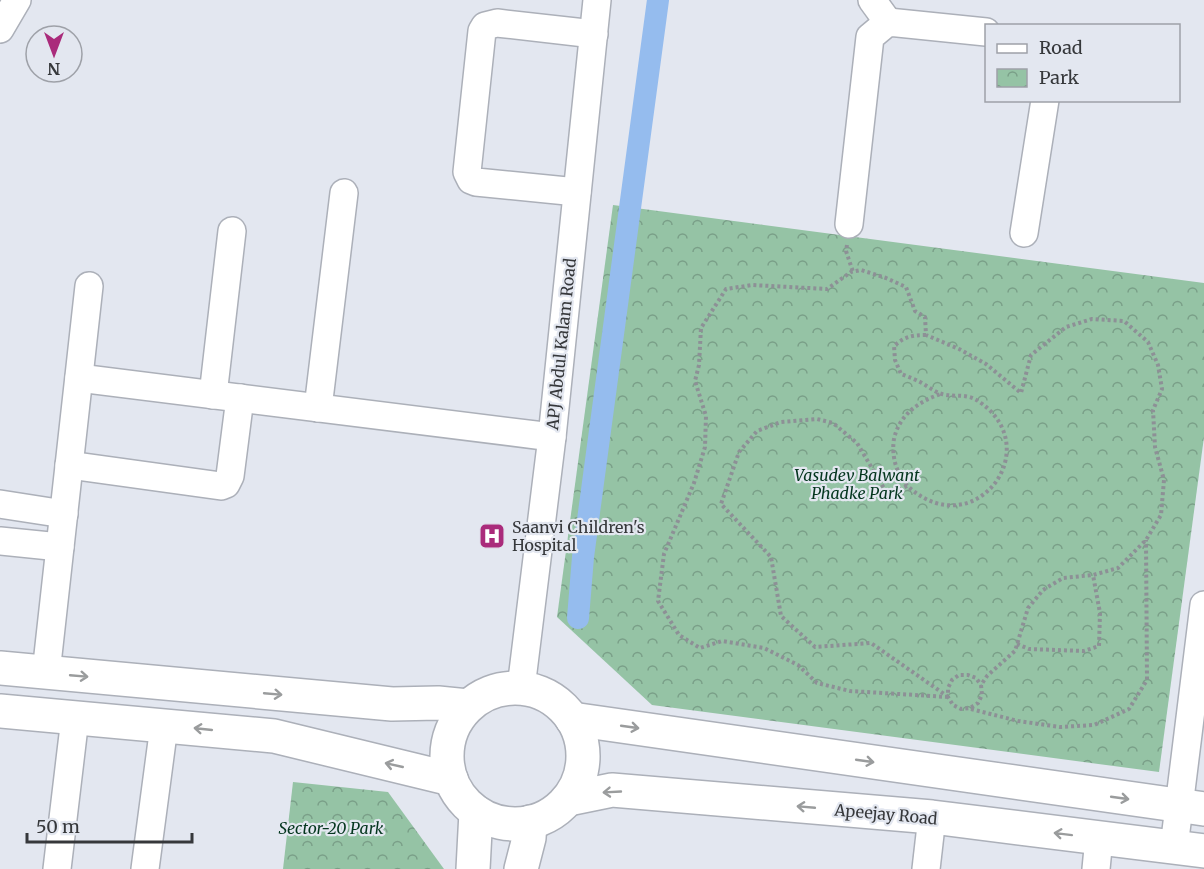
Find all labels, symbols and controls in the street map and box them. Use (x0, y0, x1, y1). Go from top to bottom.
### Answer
north arrow (24, 24, 84, 84)
legend (985, 24, 1180, 102)
text: Road (1039, 36, 1083, 59)
text: N (47, 59, 60, 79)
text: Park (1039, 66, 1080, 89)
street label: APJ Abdul Kalam Road (542, 257, 580, 432)
park label: Vasudev Balwant Phadke Park (794, 465, 920, 503)
place label: Saanvi Children's Hospital (512, 517, 645, 555)
hospital icon: Saanvi Children's Hospital (477, 521, 507, 551)
one-way arrow (69, 671, 89, 682)
one-way arrow (263, 689, 283, 700)
one-way arrow (620, 721, 640, 732)
one-way arrow (194, 724, 213, 735)
one-way arrow (855, 755, 874, 766)
one-way arrow (385, 759, 405, 770)
one-way arrow (602, 786, 622, 797)
one-way arrow (1110, 792, 1130, 803)
street label: Apeejay Road (833, 799, 939, 828)
one-way arrow (797, 801, 816, 812)
scale bar (27, 806, 192, 844)
text: 50 m (36, 815, 80, 838)
park label: Sector-20 Park (278, 818, 384, 838)
one-way arrow (1053, 828, 1073, 839)

